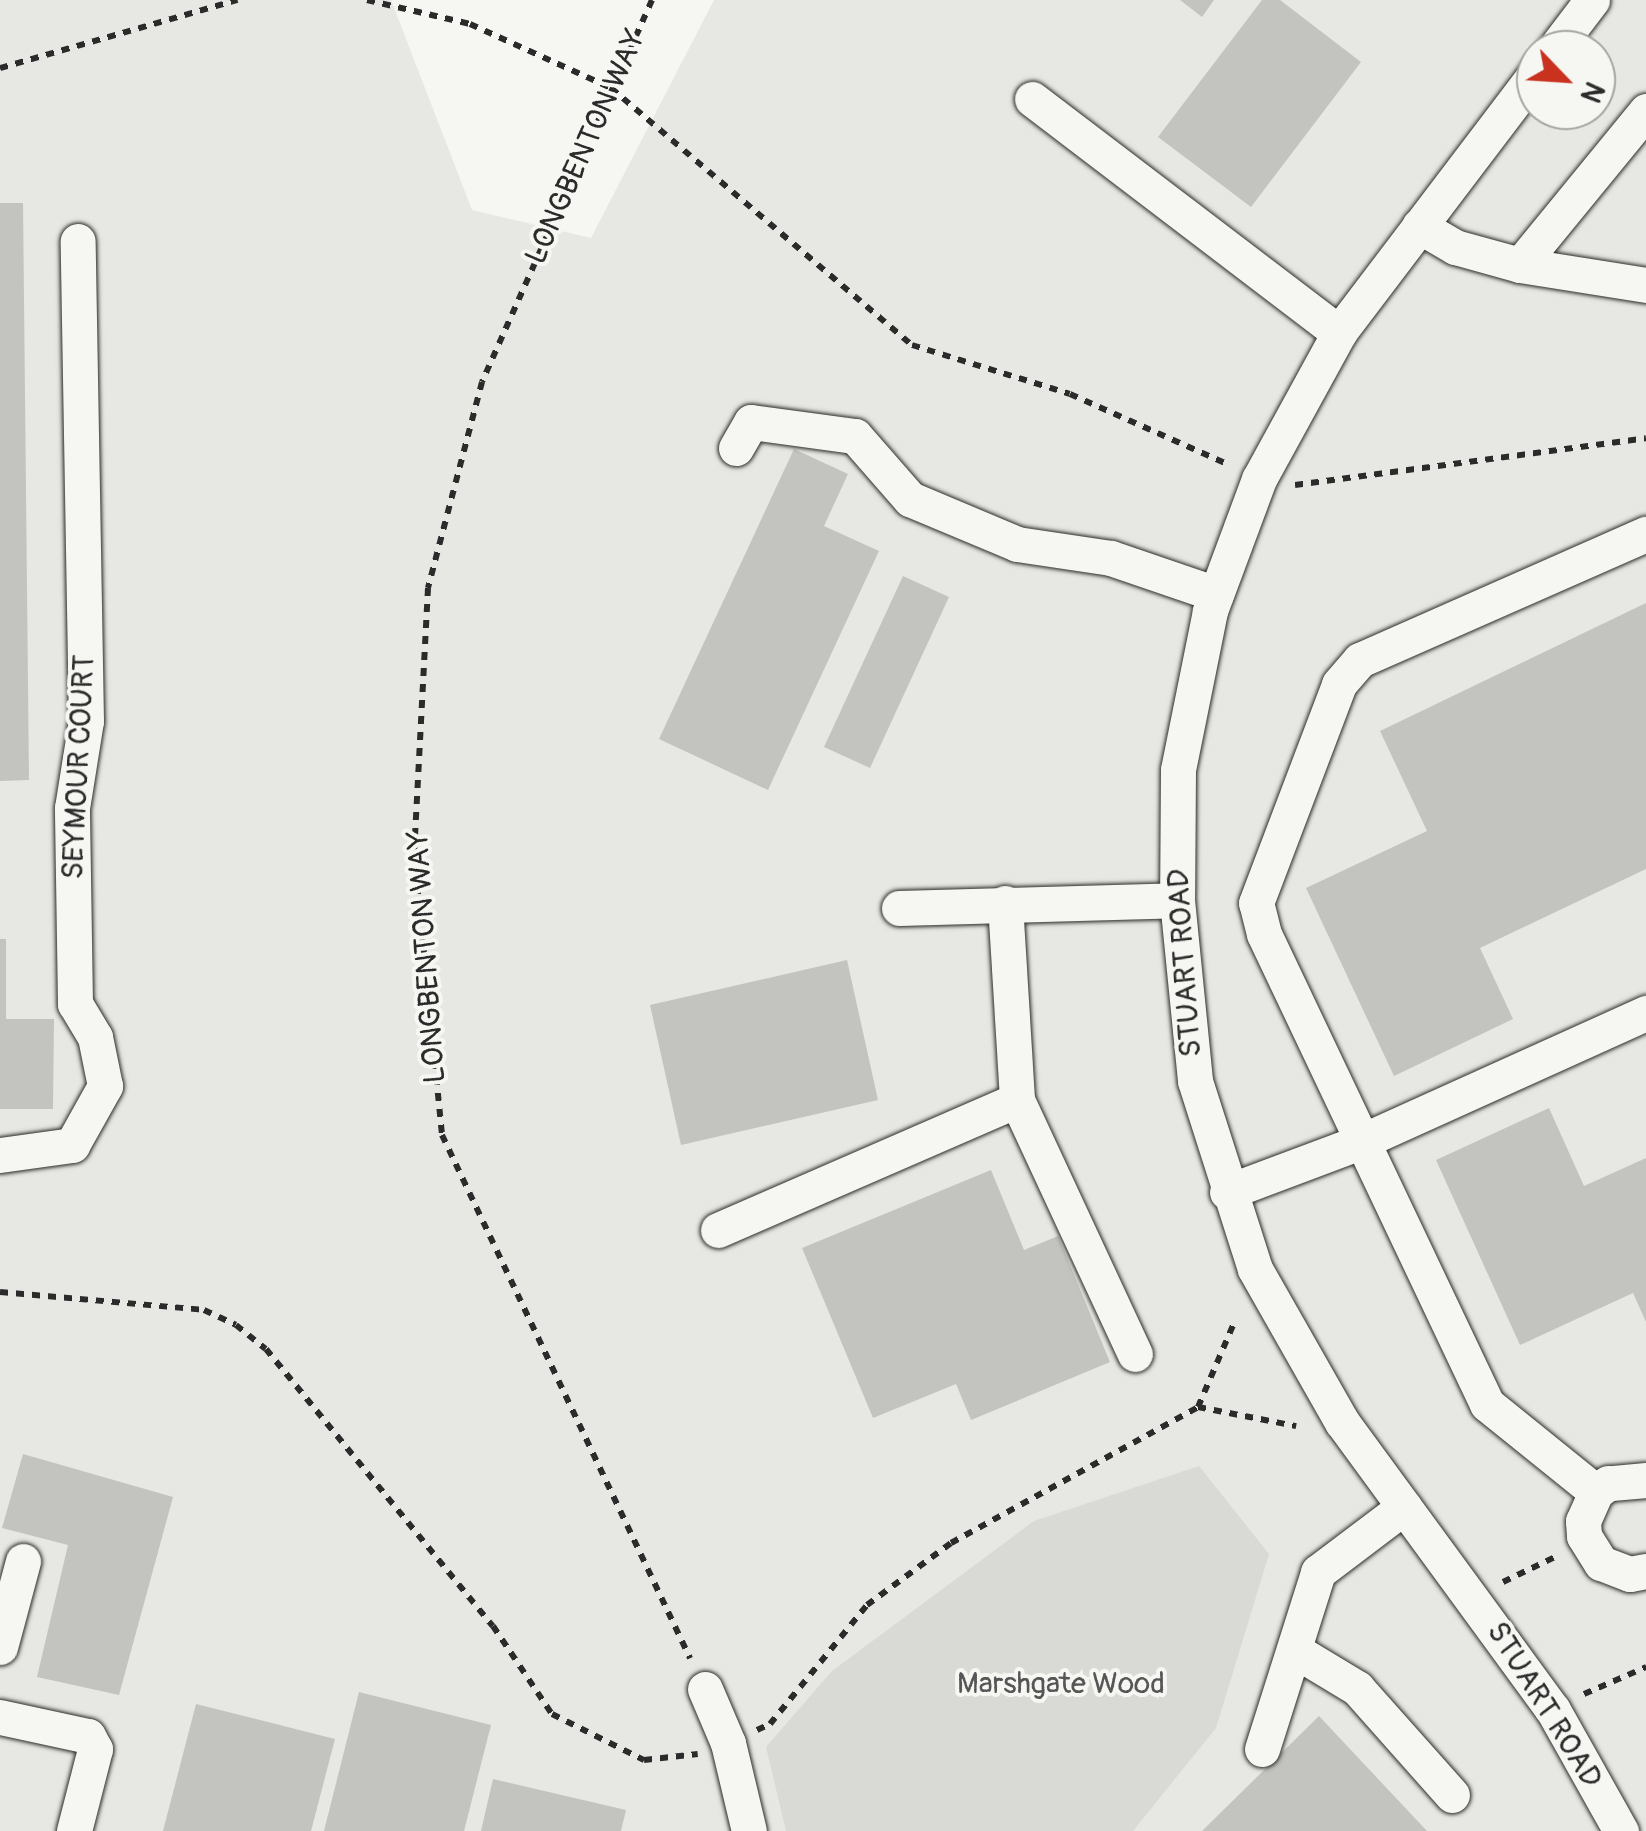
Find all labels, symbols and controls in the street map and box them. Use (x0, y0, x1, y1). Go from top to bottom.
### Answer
street label: LONGBENTON WAY (518, 24, 654, 270)
north arrow (1516, 30, 1616, 130)
text: N (1572, 76, 1612, 108)
street label: SEYMOUR COURT (55, 654, 103, 880)
street label: LONGBENTON WAY (400, 830, 454, 1084)
street label: STUART ROAD (1160, 868, 1210, 1058)
street label: STUART ROAD (1479, 1615, 1609, 1795)
park label: Marshgate Wood (957, 1666, 1165, 1702)

